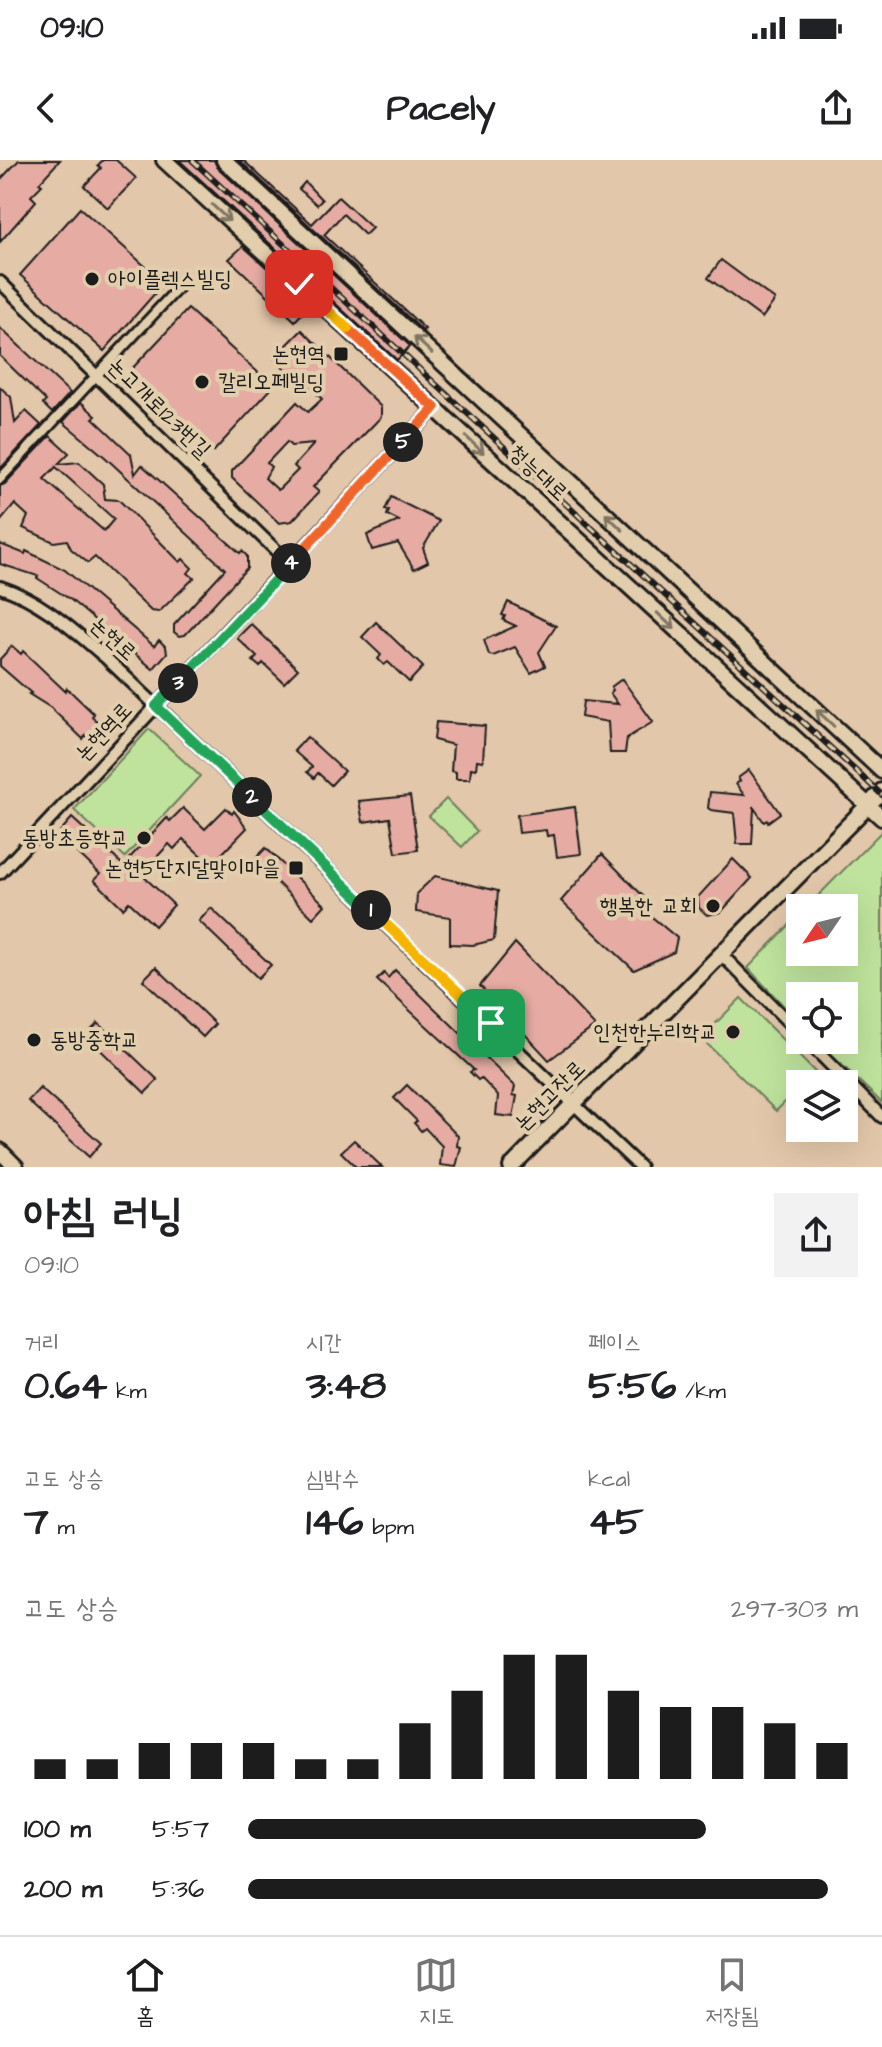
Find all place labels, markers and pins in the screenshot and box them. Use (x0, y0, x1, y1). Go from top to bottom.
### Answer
pin (265, 250, 333, 318)
place label: 아이플렉스빌딩 (108, 264, 232, 295)
marker: 아이플렉스빌딩 (83, 270, 101, 288)
place label: 논현역 (272, 339, 325, 370)
marker: 논현역 (332, 345, 350, 363)
place label: 칼리오페빌딩 (218, 367, 324, 398)
marker: 칼리오페빌딩 (193, 373, 211, 391)
pin: 5 (383, 422, 423, 462)
pin: 4 (271, 543, 311, 583)
pin: 3 (158, 663, 198, 703)
pin: 2 (232, 777, 272, 817)
place label: 동방초등학교 (22, 823, 128, 854)
marker: 동방초등학교 (135, 829, 153, 847)
place label: 논현5단지달맞이마을 (105, 853, 280, 884)
marker: 논현5단지달맞이마을 (287, 859, 305, 877)
pin: 1 (351, 890, 391, 930)
place label: 행복한 교회 (600, 891, 697, 922)
marker: 행복한 교회 (704, 897, 722, 915)
pin (457, 989, 525, 1057)
place label: 인천한누리학교 (593, 1017, 717, 1048)
marker: 인천한누리학교 (724, 1023, 742, 1041)
place label: 동방중학교 (50, 1025, 139, 1056)
marker: 동방중학교 (25, 1031, 43, 1049)

